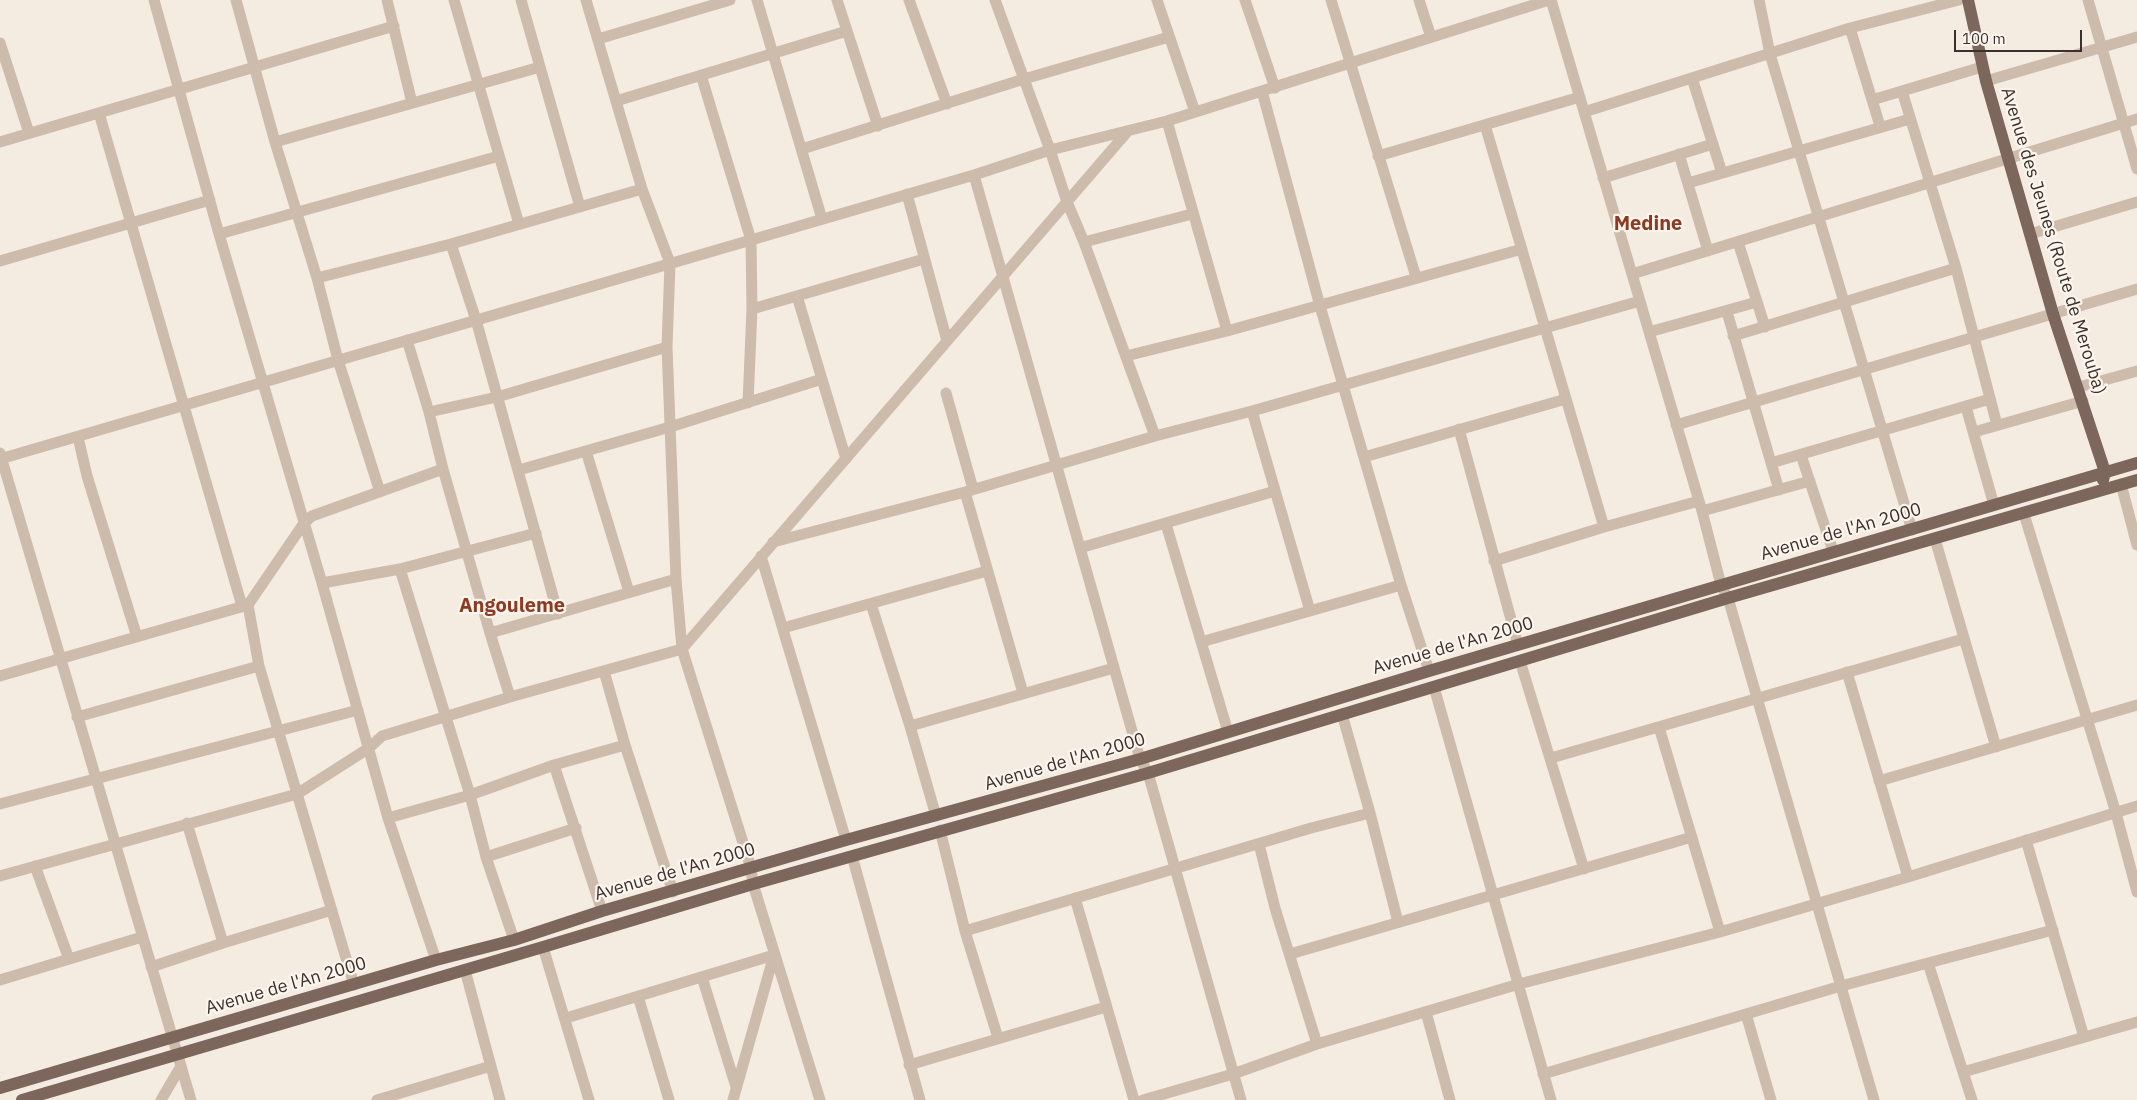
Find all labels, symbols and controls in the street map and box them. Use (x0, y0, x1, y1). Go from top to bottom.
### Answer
scale bar (1957, 20, 2084, 52)
text: 100 m (1962, 29, 2006, 48)
street label: Avenue des Jeunes (Route de Merouba) (1996, 85, 2110, 397)
district label: Medine (1614, 212, 1682, 236)
street label: Avenue de l'An 2000 (1758, 499, 1924, 565)
district label: Angouleme (459, 594, 565, 618)
street label: Avenue de l'An 2000 (1370, 613, 1536, 679)
street label: Avenue de l'An 2000 (982, 729, 1148, 795)
street label: Avenue de l'An 2000 (592, 839, 758, 905)
street label: Avenue de l'An 2000 (203, 953, 369, 1019)

